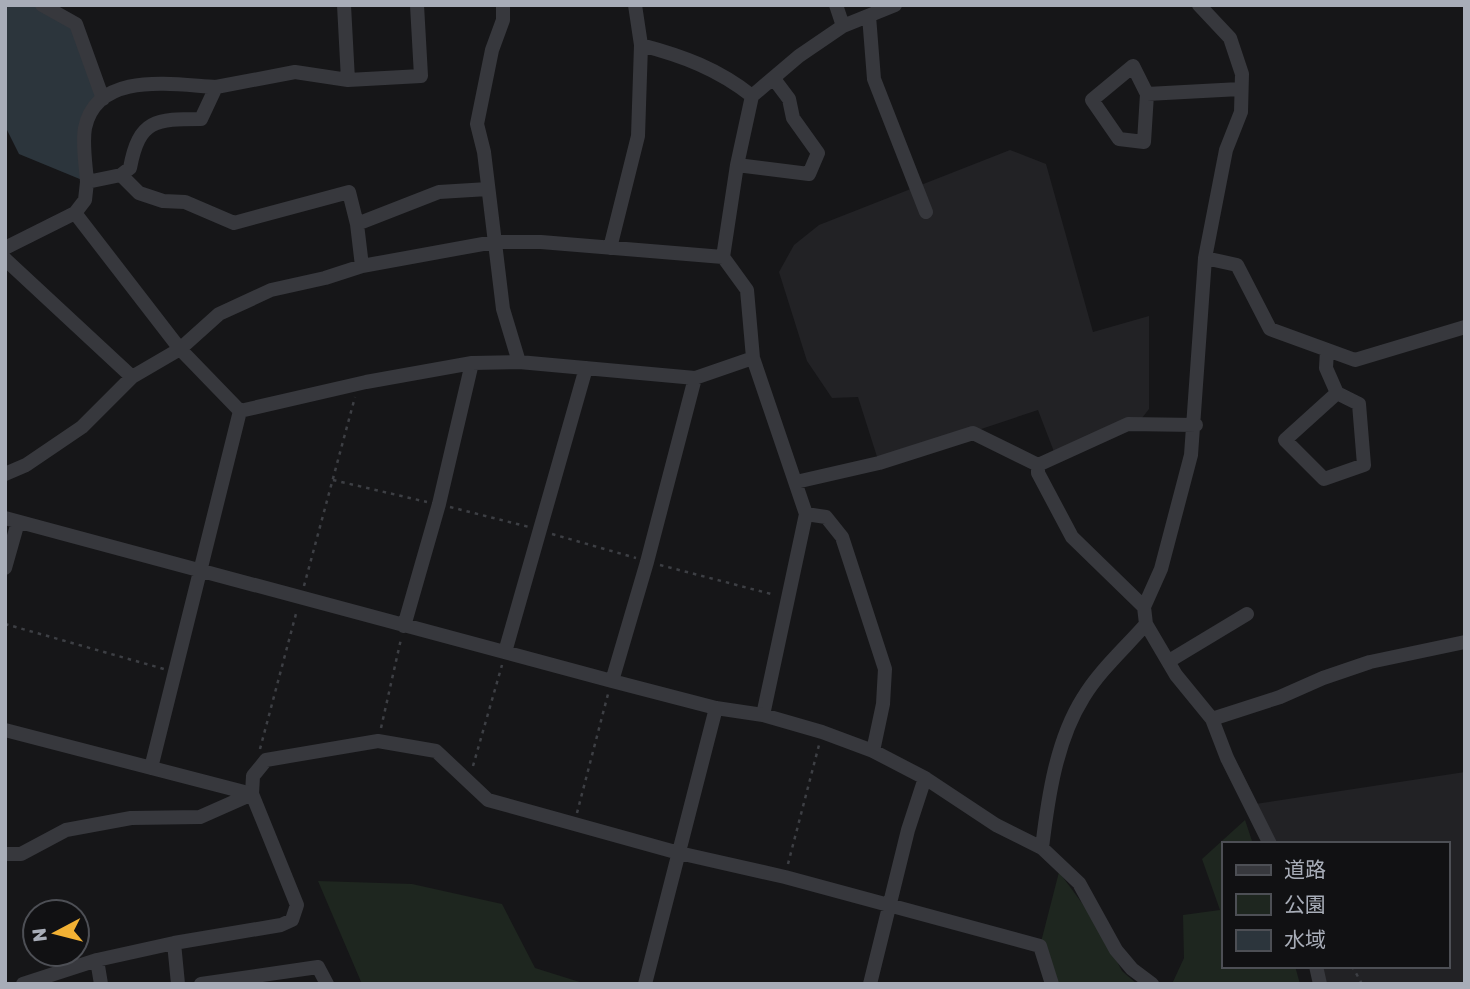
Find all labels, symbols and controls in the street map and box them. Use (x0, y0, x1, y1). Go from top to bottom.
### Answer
legend (1222, 842, 1449, 968)
text: 道路 (1284, 857, 1326, 882)
text: 公園 (1284, 892, 1326, 917)
north arrow (21, 898, 91, 968)
text: N (27, 927, 52, 943)
text: 水域 (1284, 927, 1326, 952)

